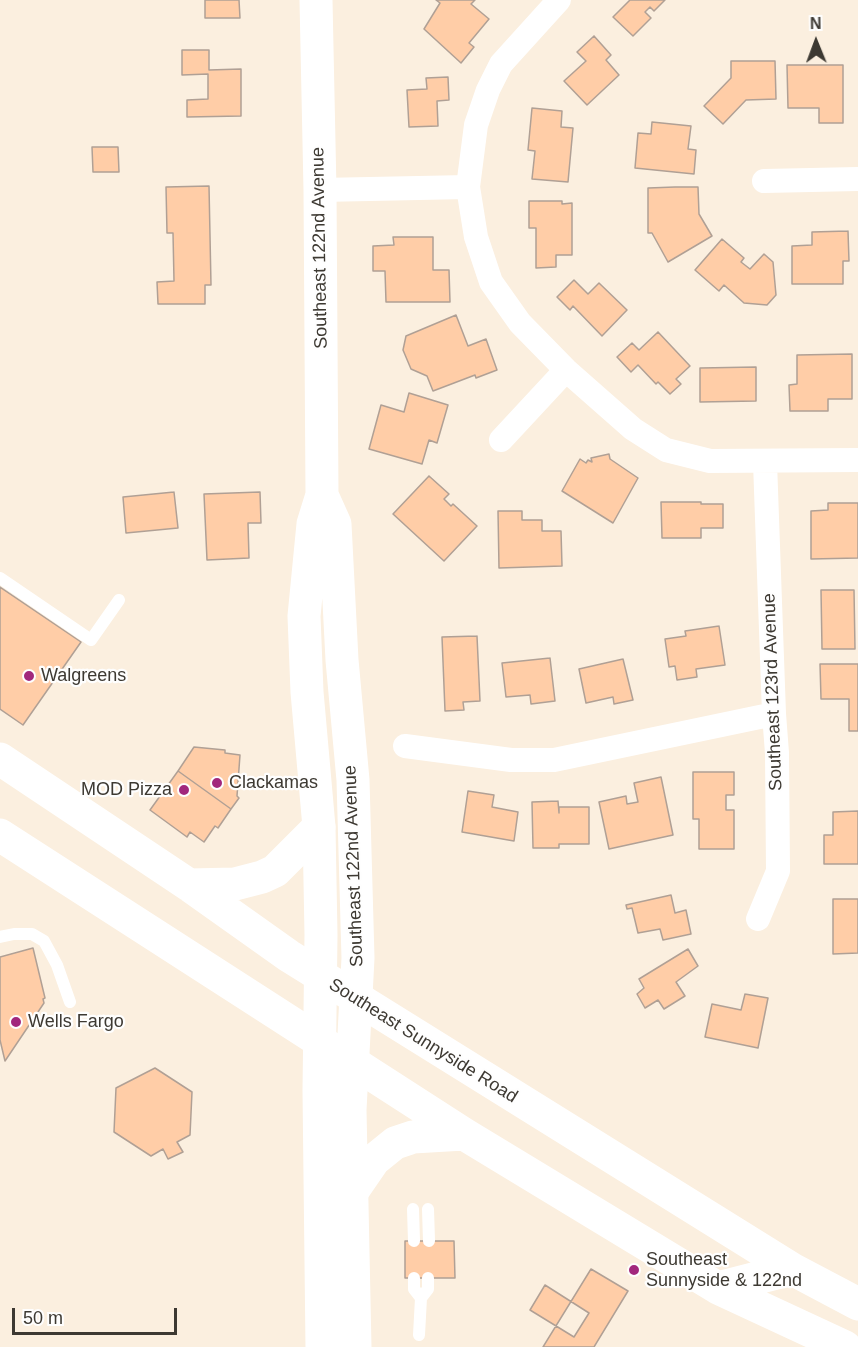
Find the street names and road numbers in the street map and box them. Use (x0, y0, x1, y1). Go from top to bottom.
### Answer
street label: Southeast 122nd Avenue (307, 147, 333, 349)
street label: Southeast 123rd Avenue (759, 593, 787, 791)
street label: Southeast 122nd Avenue (340, 765, 368, 967)
street label: Southeast Sunnyside Road (325, 974, 521, 1108)

